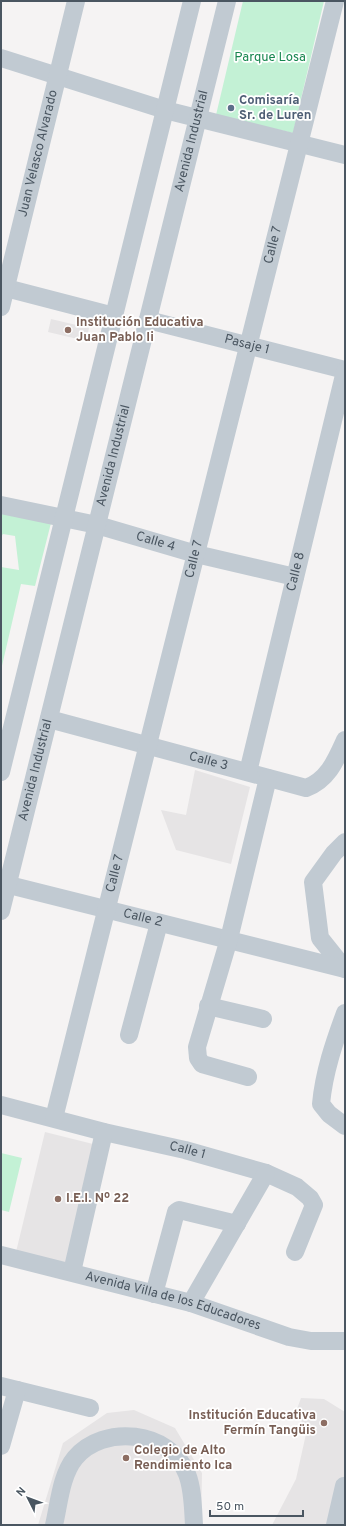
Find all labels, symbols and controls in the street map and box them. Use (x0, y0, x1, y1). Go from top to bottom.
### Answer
park label: Parque Losa (234, 50, 306, 66)
street label: Juan Velasco Alvarado (15, 88, 62, 219)
street label: Avenida Industrial (172, 89, 212, 194)
place label: Comisaría Sr. de Luren (239, 93, 312, 124)
marker: Comisaría Sr. de Luren (226, 103, 236, 113)
street label: Calle 7 (261, 224, 286, 266)
place label: Institución Educativa Juan Pablo Ii (76, 315, 204, 346)
marker: Institución Educativa Juan Pablo Ii (63, 325, 73, 335)
street label: Pasaje 1 (222, 332, 271, 359)
street label: Avenida Industrial (94, 403, 134, 508)
street label: Calle 4 (134, 529, 177, 555)
street label: Calle 7 (182, 539, 207, 580)
street label: Calle 8 (284, 550, 309, 593)
street label: Avenida Industrial (16, 718, 56, 823)
street label: Calle 3 (187, 749, 230, 775)
street label: Calle 7 (103, 853, 128, 894)
street label: Calle 2 (121, 906, 164, 931)
street label: Calle 1 (168, 1139, 207, 1163)
place label: I.E.I. Nº 22 (66, 1191, 129, 1207)
marker: I.E.I. Nº 22 (53, 1194, 63, 1204)
street label: Avenida Villa de los Educadores (83, 1269, 263, 1335)
place label: Institución Educativa Fermín Tangüis (188, 1408, 316, 1439)
marker: Institución Educativa Fermín Tangüis (319, 1418, 329, 1428)
place label: Colegio de Alto Rendimiento Ica (134, 1443, 232, 1474)
marker: Colegio de Alto Rendimiento Ica (121, 1453, 131, 1463)
north arrow (8, 1478, 48, 1518)
text: N (13, 1484, 29, 1500)
scale bar (210, 1492, 303, 1518)
text: 50 m (216, 1499, 244, 1515)

